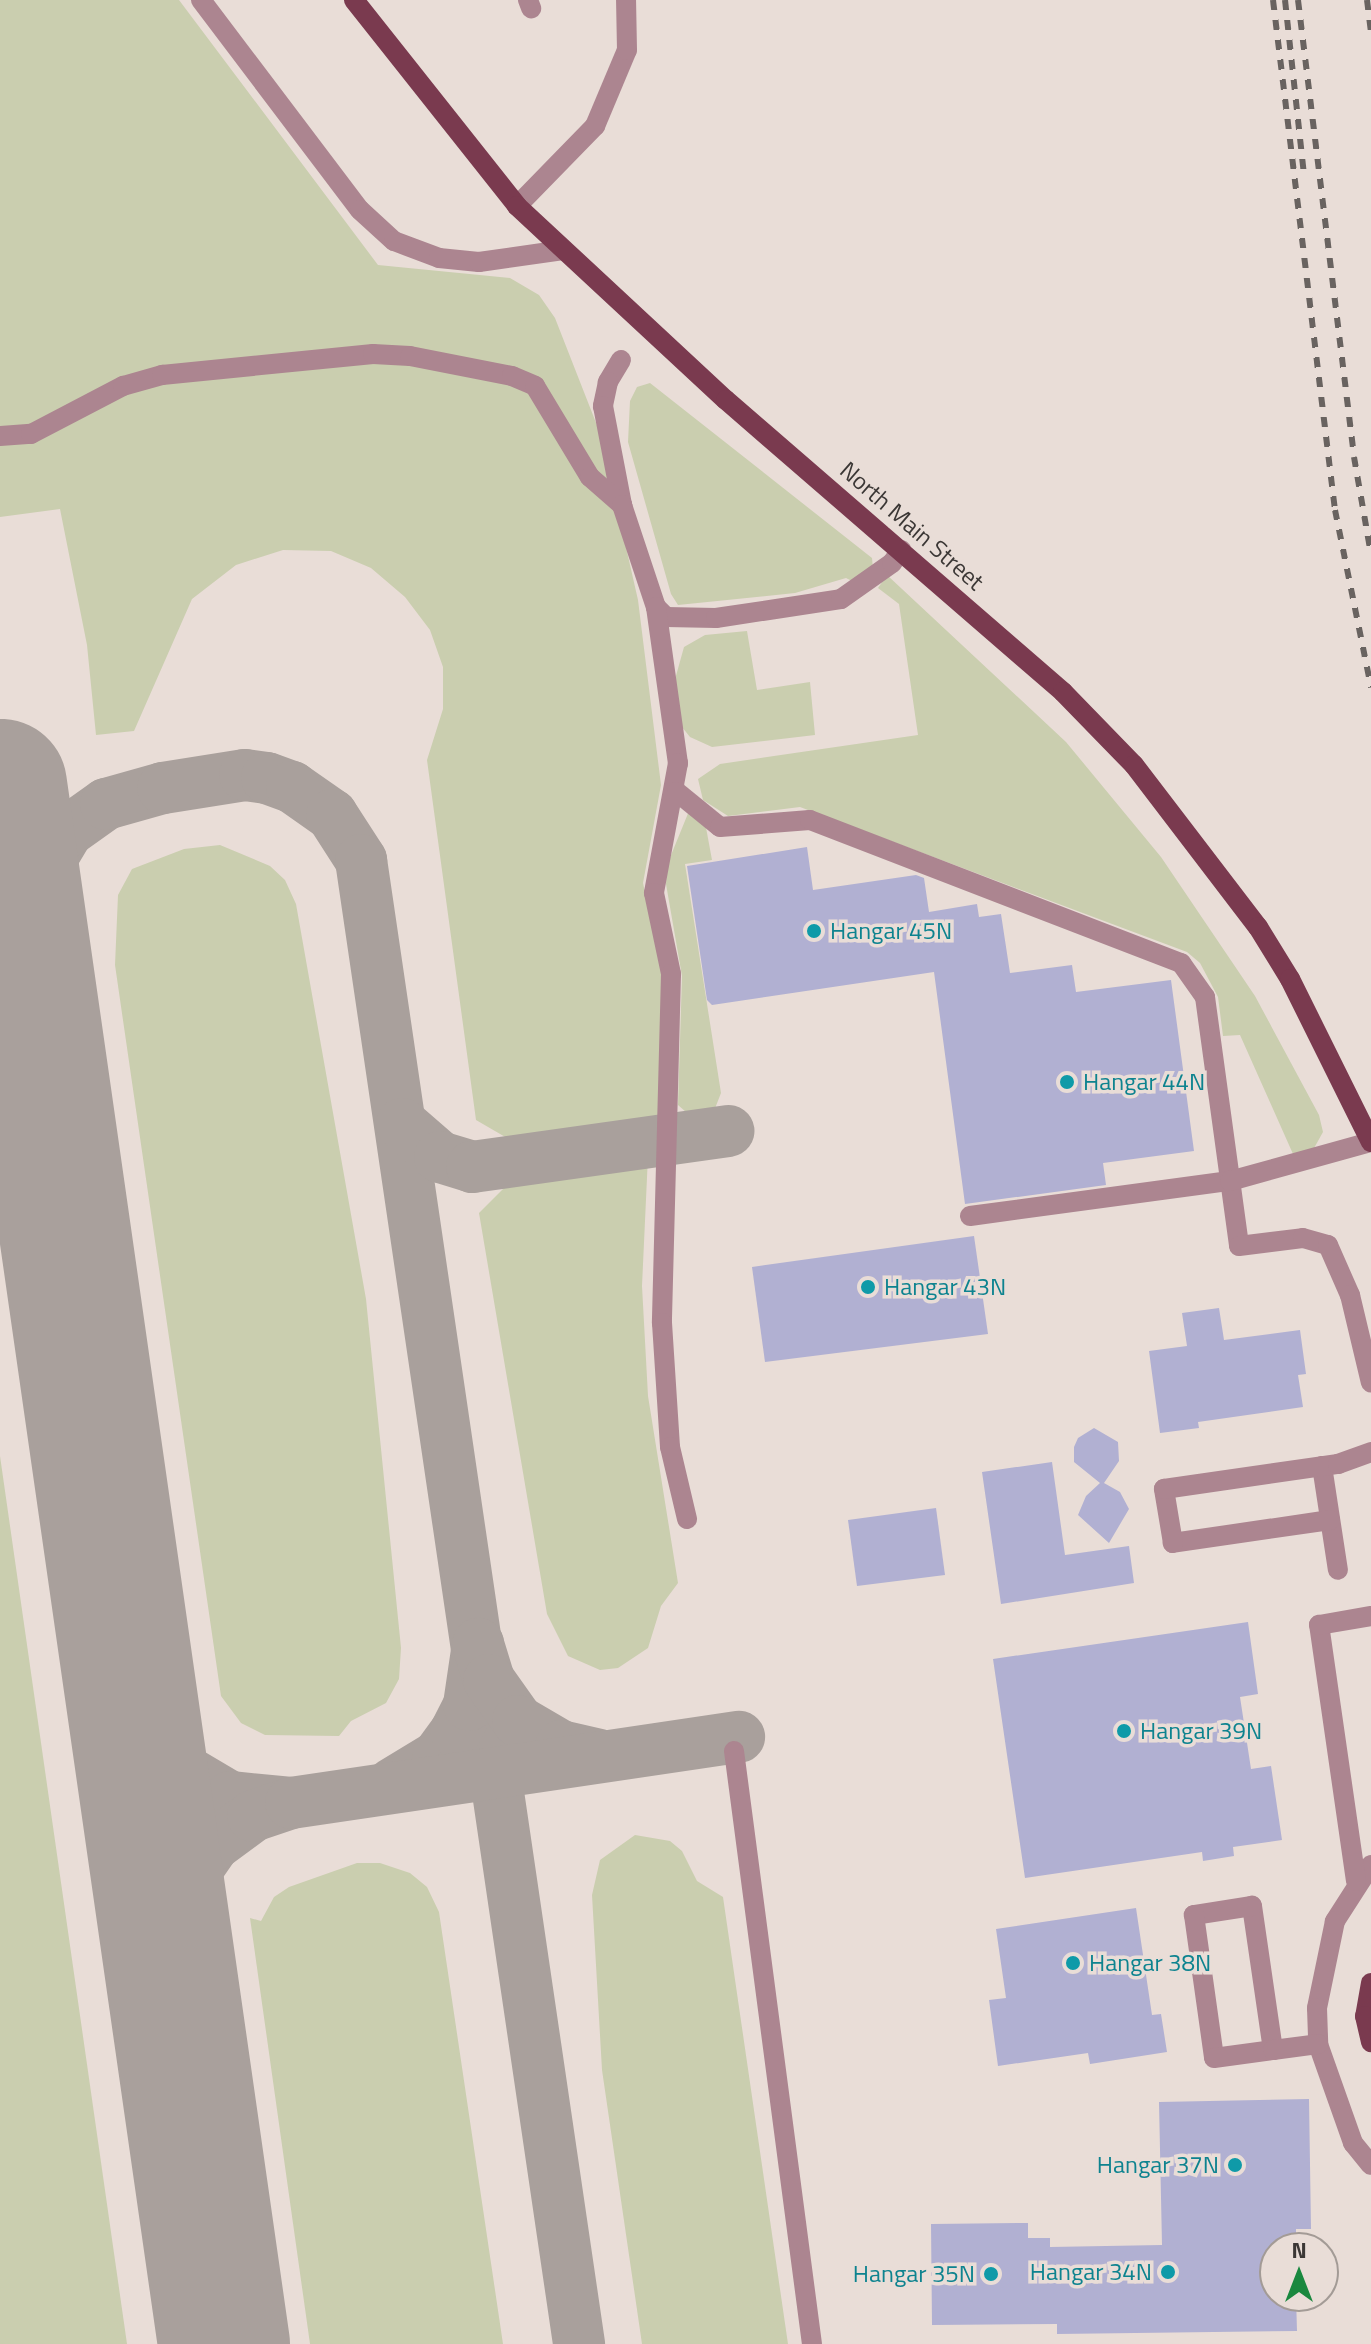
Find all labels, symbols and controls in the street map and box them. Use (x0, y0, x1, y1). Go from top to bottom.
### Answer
street label: North Main Street (834, 456, 990, 596)
place label: Hangar 45N (830, 917, 952, 945)
marker: Hangar 45N (805, 922, 823, 940)
place label: Hangar 44N (1083, 1068, 1205, 1096)
marker: Hangar 44N (1058, 1073, 1076, 1091)
place label: Hangar 43N (884, 1273, 1006, 1301)
marker: Hangar 43N (859, 1278, 877, 1296)
place label: Hangar 39N (1140, 1717, 1262, 1745)
marker: Hangar 39N (1115, 1722, 1133, 1740)
place label: Hangar 38N (1089, 1949, 1211, 1977)
marker: Hangar 38N (1064, 1954, 1082, 1972)
place label: Hangar 37N (1097, 2151, 1219, 2179)
marker: Hangar 37N (1226, 2156, 1244, 2174)
north arrow (1259, 2232, 1339, 2312)
text: N (1291, 2233, 1307, 2267)
place label: Hangar 34N (1030, 2258, 1152, 2286)
place label: Hangar 35N (853, 2260, 975, 2288)
marker: Hangar 34N (1159, 2263, 1177, 2281)
marker: Hangar 35N (982, 2265, 1000, 2283)

